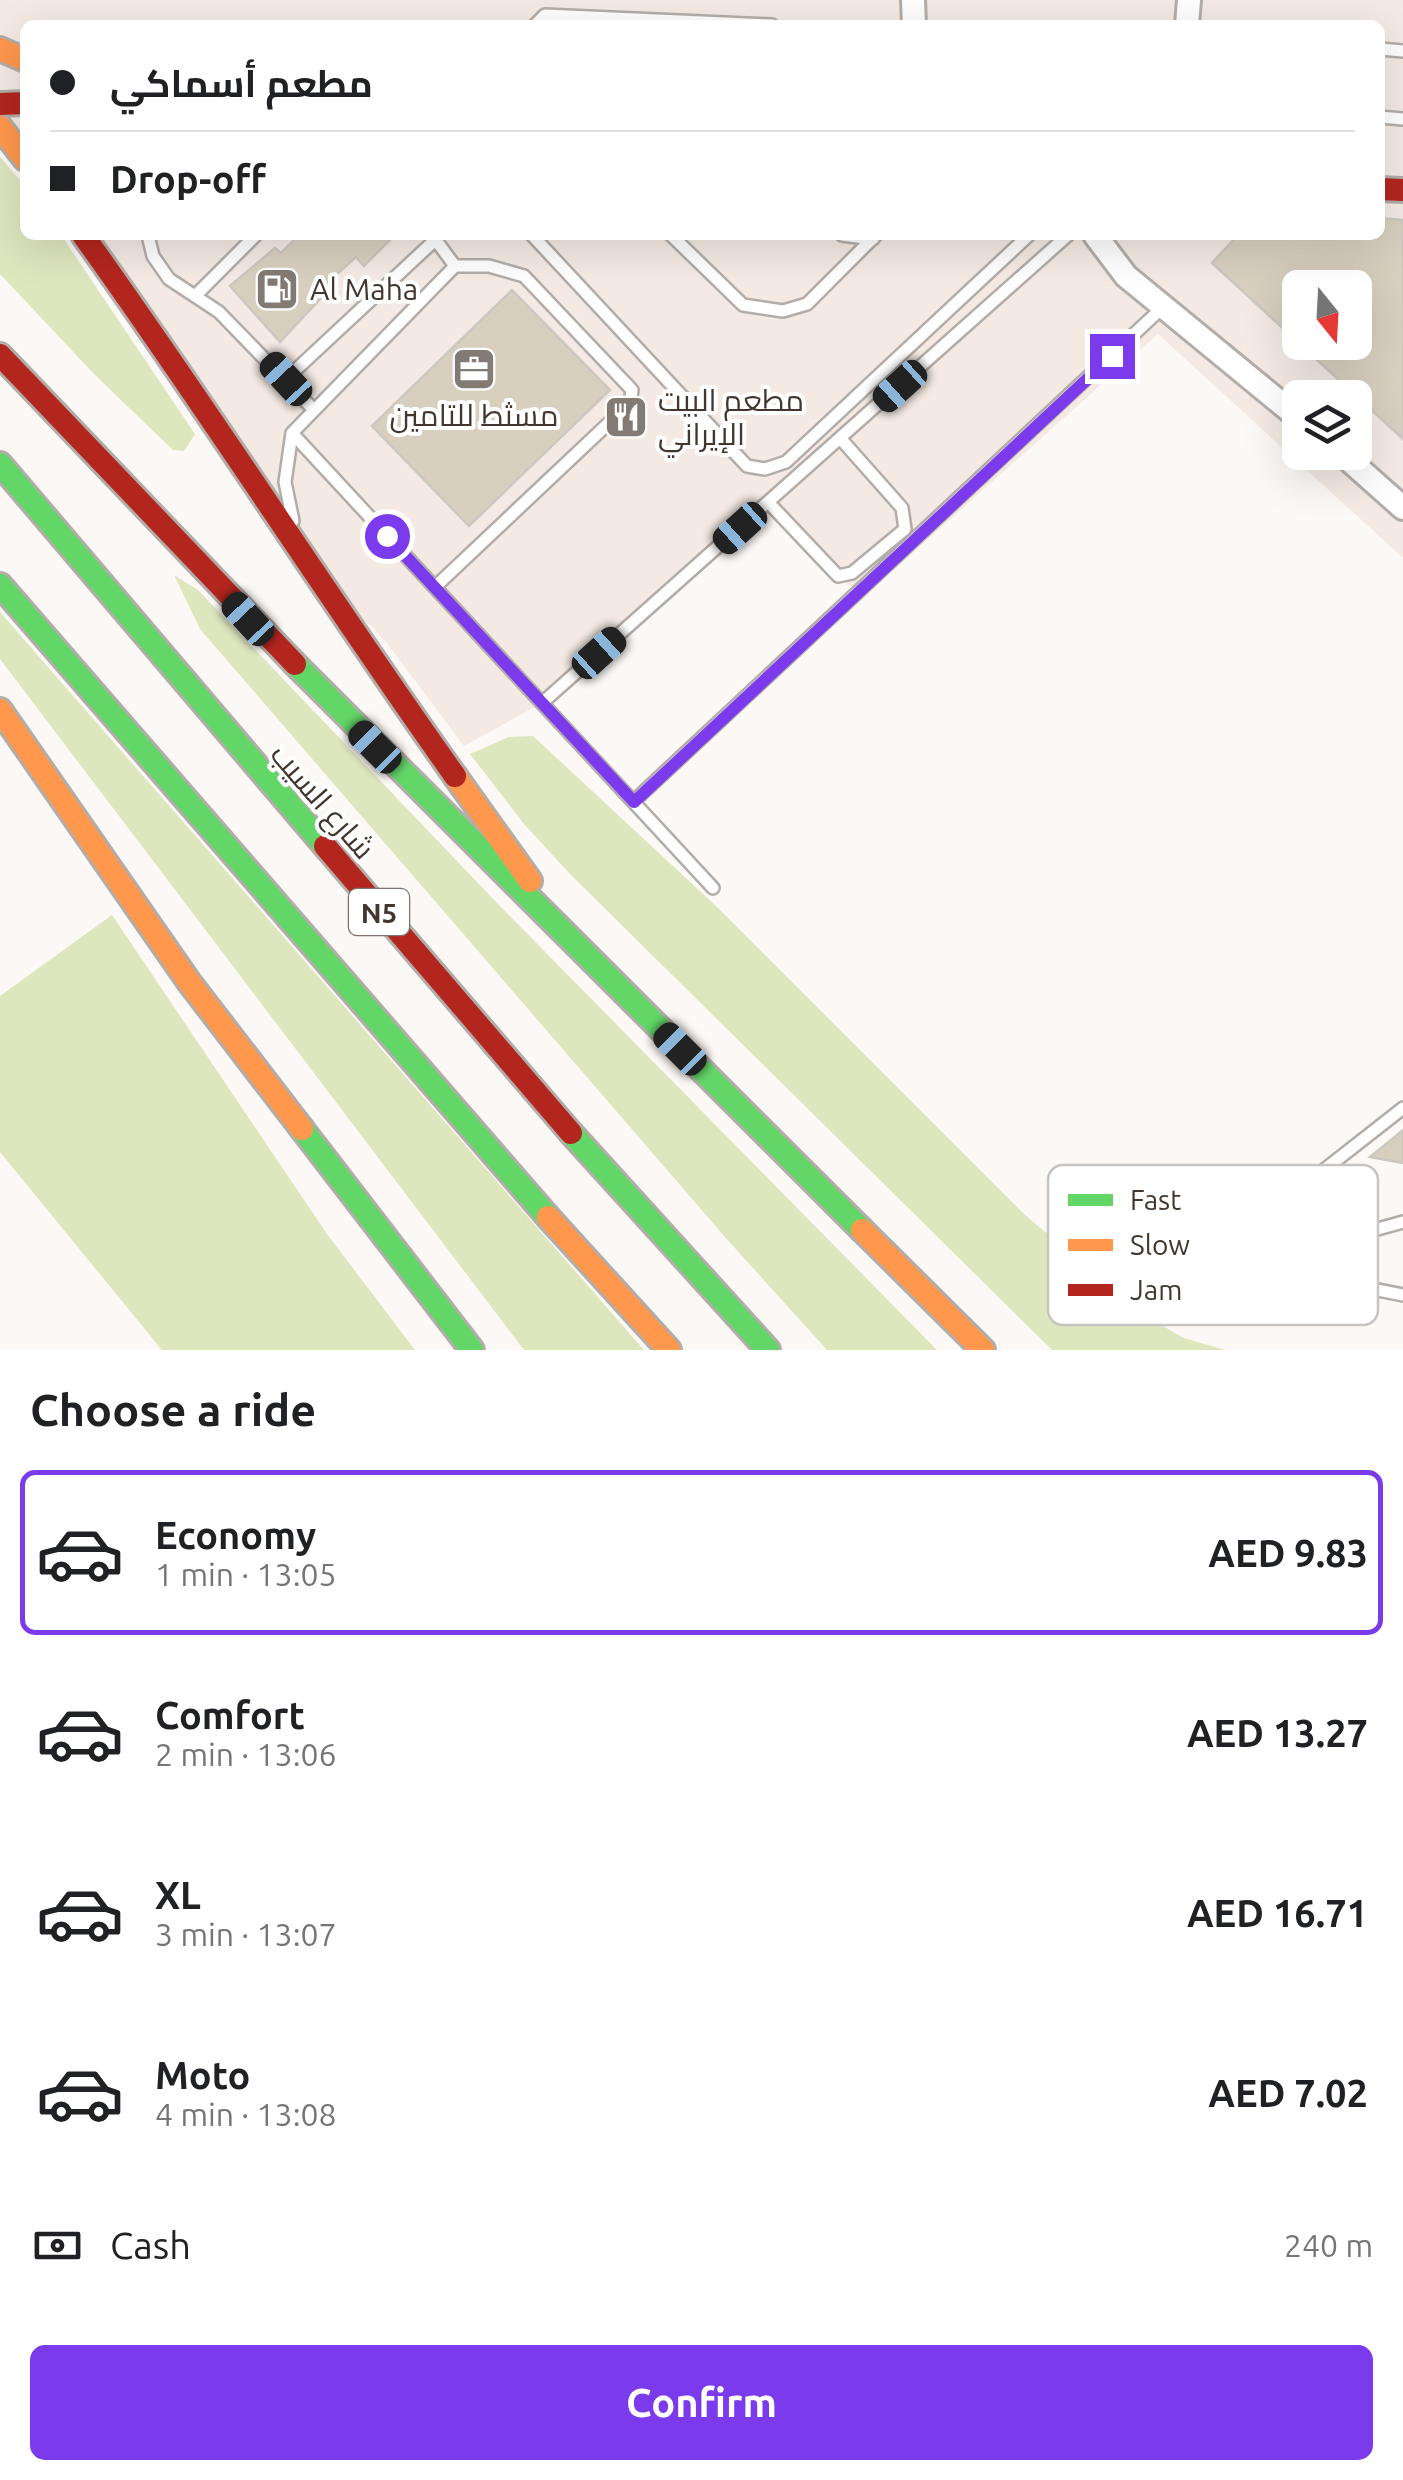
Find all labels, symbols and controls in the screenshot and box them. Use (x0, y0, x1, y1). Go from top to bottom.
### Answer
text: مطعم أسماكي (110, 62, 373, 104)
text: Drop-off (110, 158, 266, 200)
fuel station icon: Al Maha (254, 266, 300, 312)
north arrow (1282, 270, 1372, 360)
map controls (1282, 270, 1372, 470)
place label: Al Maha (310, 272, 418, 306)
route end (1090, 334, 1135, 379)
office icon: مسثط للتامين (451, 346, 497, 392)
car (255, 347, 317, 411)
car (868, 355, 932, 417)
button: layers (1282, 380, 1372, 470)
place label: مطعم البيت الإيراني (658, 383, 804, 458)
restaurant icon: مطعم البيت الإيراني (603, 394, 649, 440)
place label: مسثط للتامين (390, 398, 558, 434)
car (708, 497, 772, 559)
route start (365, 514, 410, 559)
car (217, 587, 279, 651)
car (567, 622, 631, 684)
car (343, 715, 407, 779)
street label: شارع السيب (261, 737, 382, 868)
road number: N5 (349, 889, 409, 935)
car (648, 1017, 712, 1081)
legend (1048, 1165, 1378, 1325)
text: Fast (1130, 1184, 1181, 1215)
text: Slow (1130, 1229, 1190, 1260)
text: Jam (1130, 1274, 1182, 1305)
text: Choose a ride (30, 1384, 316, 1435)
icon: car (35, 1508, 125, 1598)
text: Economy (155, 1514, 316, 1556)
text: AED 9.83 (1208, 1532, 1368, 1574)
text: 1 min · 13:05 (155, 1556, 337, 1592)
icon: car (35, 1688, 125, 1778)
text: Comfort (155, 1694, 305, 1736)
text: AED 13.27 (1187, 1712, 1368, 1754)
text: 2 min · 13:06 (155, 1736, 337, 1772)
icon: car (35, 1868, 125, 1958)
text: XL (155, 1874, 201, 1916)
text: AED 16.71 (1187, 1892, 1368, 1934)
text: 3 min · 13:07 (155, 1916, 337, 1952)
icon: car (35, 2048, 125, 2138)
text: Moto (155, 2054, 250, 2096)
text: AED 7.02 (1208, 2072, 1368, 2114)
text: 4 min · 13:08 (155, 2096, 337, 2132)
icon: cash (30, 2218, 85, 2273)
text: Cash (110, 2224, 191, 2266)
text: 240 m (1284, 2227, 1373, 2263)
button: Confirm (30, 2345, 1373, 2460)

